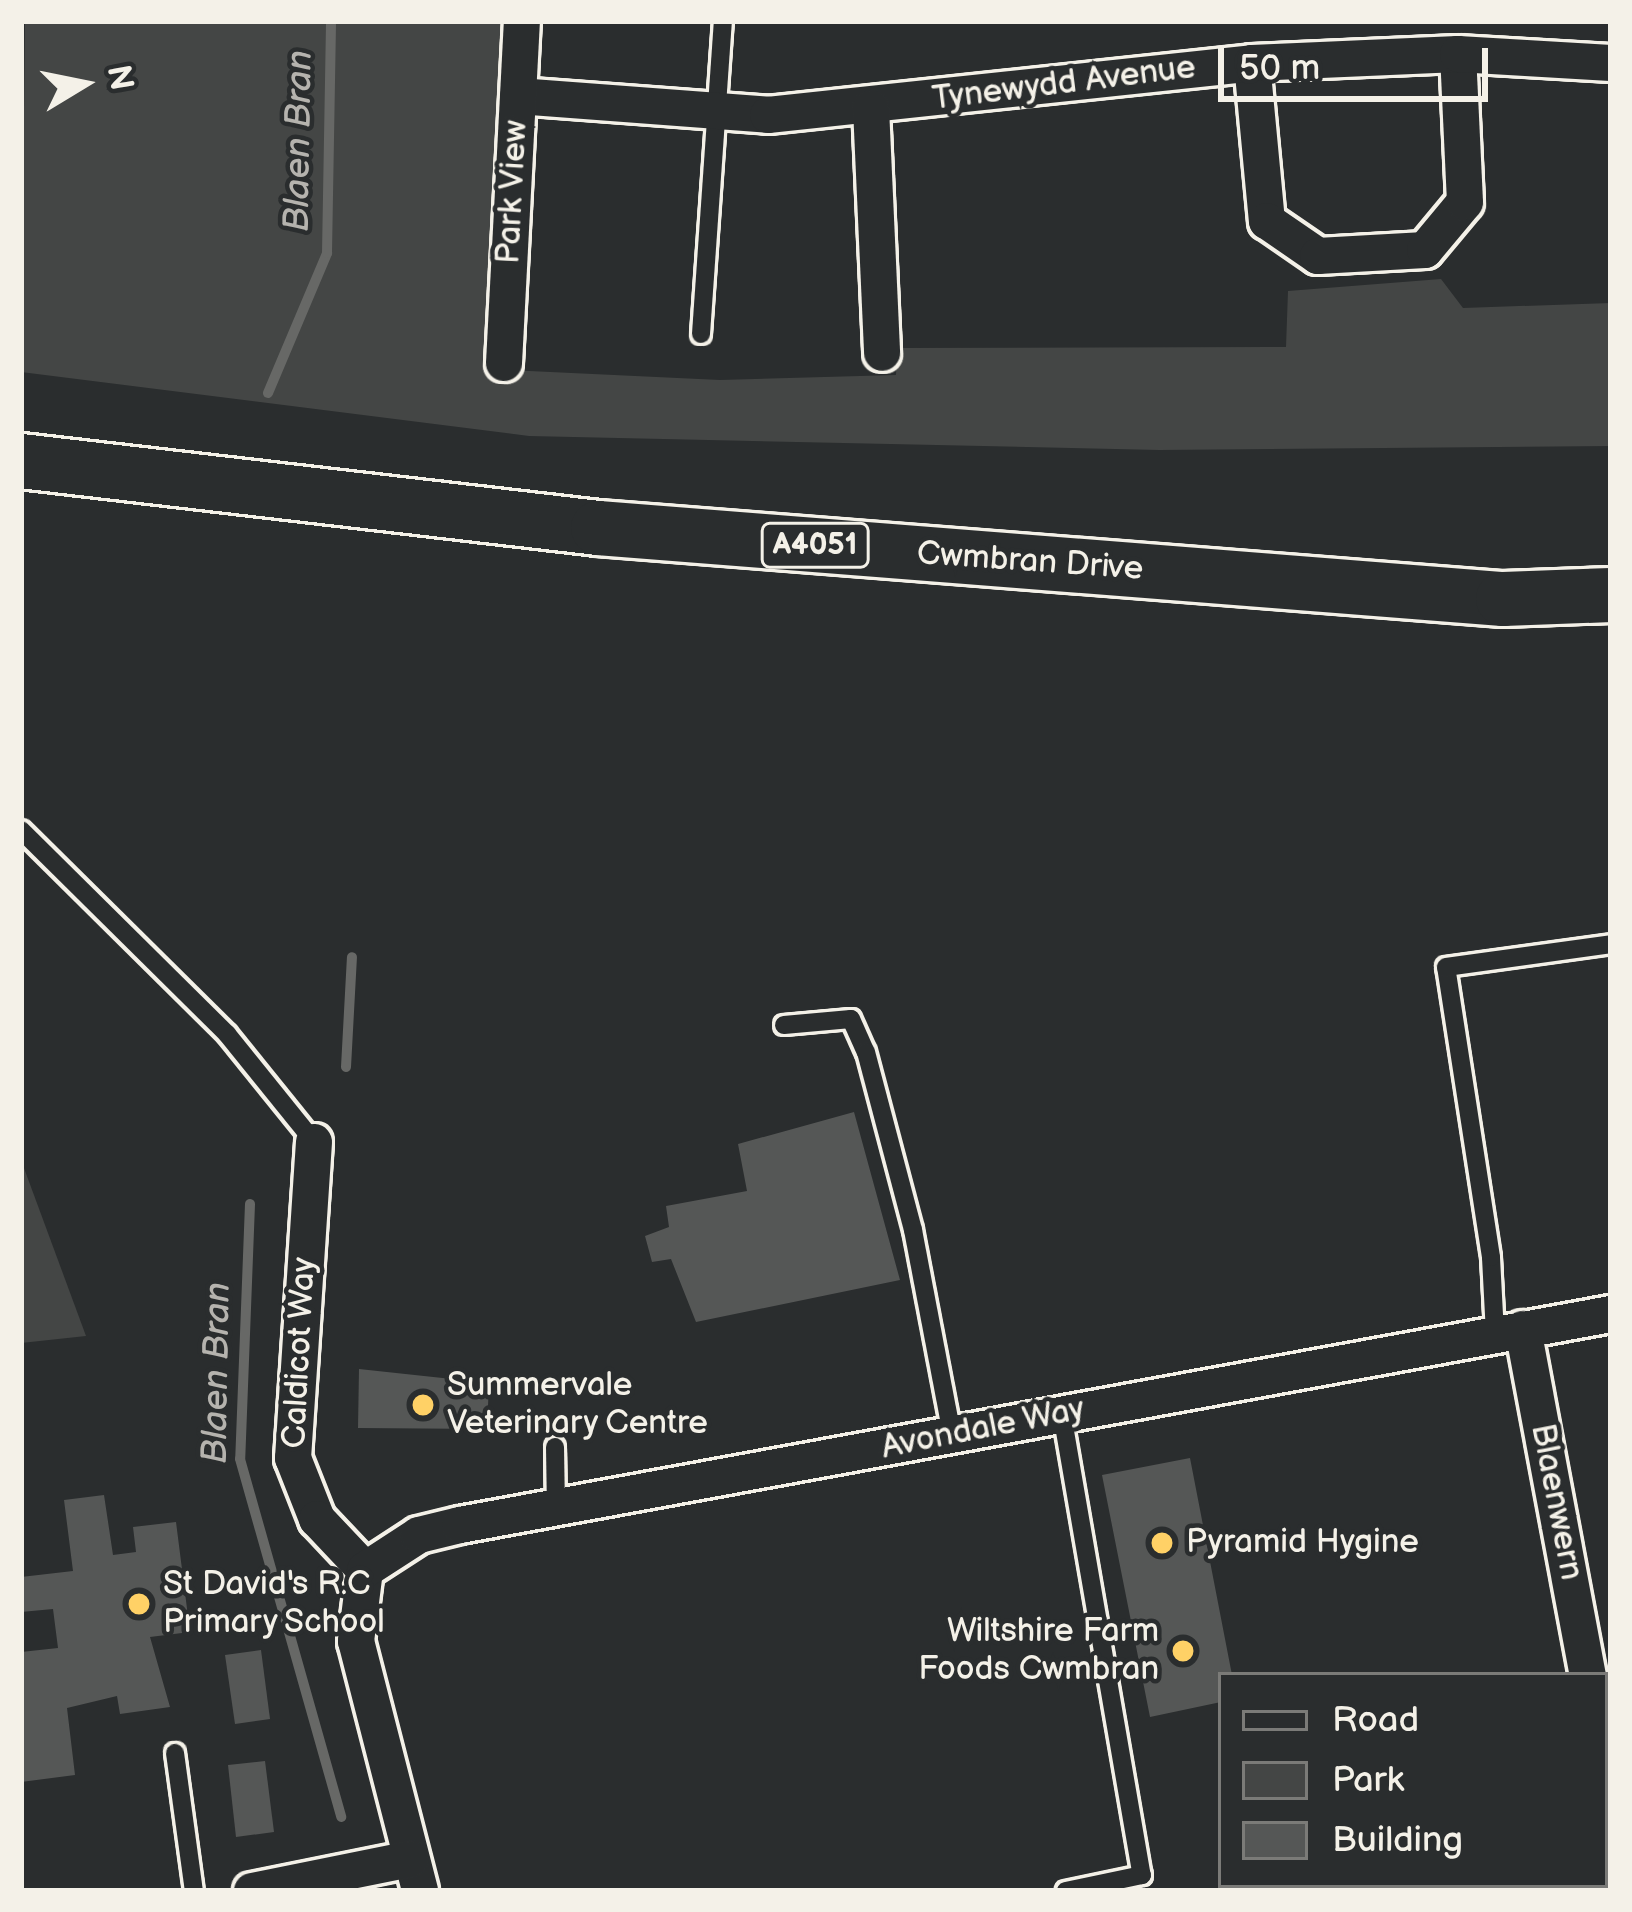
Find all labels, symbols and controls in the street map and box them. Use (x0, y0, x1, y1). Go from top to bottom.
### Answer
north arrow (24, 24, 144, 144)
scale bar (1224, 24, 1494, 98)
text: 50 m (1239, 47, 1320, 90)
street label: Tynewydd Avenue (930, 48, 1198, 120)
water label: Blaen Bran (276, 50, 322, 232)
text: N (98, 62, 141, 93)
street label: Park View (489, 119, 537, 265)
road number: A4051 (758, 521, 872, 569)
street label: Cwmbran Drive (915, 534, 1145, 590)
street label: Caldicot Way (275, 1256, 325, 1450)
water label: Blaen Bran (194, 1282, 240, 1464)
place label: Summervale Veterinary Centre (447, 1366, 710, 1444)
street label: Avondale Way (878, 1390, 1088, 1468)
marker: Summervale Veterinary Centre (410, 1392, 436, 1418)
street label: Blaenwern (1521, 1421, 1591, 1583)
place label: Pyramid Hygine (1186, 1523, 1419, 1563)
marker: Pyramid Hygine (1149, 1530, 1175, 1556)
place label: St David's R.C Primary School (163, 1565, 387, 1643)
marker: St David's R.C Primary School (126, 1591, 152, 1617)
place label: Wiltshire Farm Foods Cwmbran (918, 1612, 1159, 1690)
marker: Wiltshire Farm Foods Cwmbran (1170, 1638, 1196, 1664)
legend (1218, 1672, 1608, 1888)
text: Road (1332, 1699, 1419, 1742)
text: Park (1332, 1759, 1404, 1802)
text: Building (1332, 1819, 1463, 1862)

